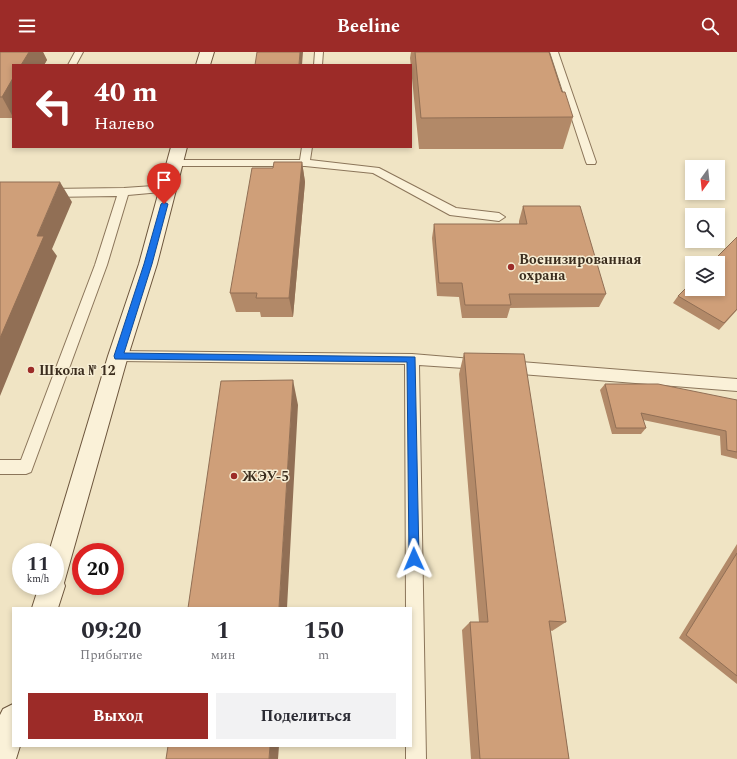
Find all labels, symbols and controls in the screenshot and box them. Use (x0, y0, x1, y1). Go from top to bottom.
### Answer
text: Beeline (337, 13, 400, 40)
icon: menu (16, 15, 38, 37)
icon: search (699, 15, 721, 37)
text: 40 m (94, 71, 158, 114)
icon: left (28, 80, 80, 132)
text: Налево (94, 110, 154, 137)
north arrow (685, 160, 725, 200)
map controls (685, 160, 725, 296)
pin (147, 163, 181, 204)
icon: arrive (153, 169, 175, 191)
button: search (685, 208, 725, 248)
place label: Военизированная охрана (519, 249, 641, 286)
button: layers (685, 256, 725, 296)
marker: Военизированная охрана (506, 262, 516, 272)
place label: Школа № 12 (39, 360, 116, 381)
marker: Школа № 12 (26, 365, 36, 375)
place label: ЖЭУ-5 (242, 466, 289, 487)
marker: ЖЭУ-5 (229, 471, 239, 481)
position arrow (393, 538, 435, 580)
speed limit sign: 20 (72, 543, 124, 595)
text: 11 (27, 549, 49, 579)
text: km/h (27, 571, 49, 587)
text: 09:20 (81, 613, 141, 649)
text: 1 (216, 613, 230, 649)
text: 150 (303, 613, 344, 649)
text: Прибытие (80, 645, 143, 665)
text: мин (211, 645, 235, 665)
text: m (318, 645, 329, 665)
button: Выход (28, 693, 208, 739)
button: Поделиться (216, 693, 396, 739)

